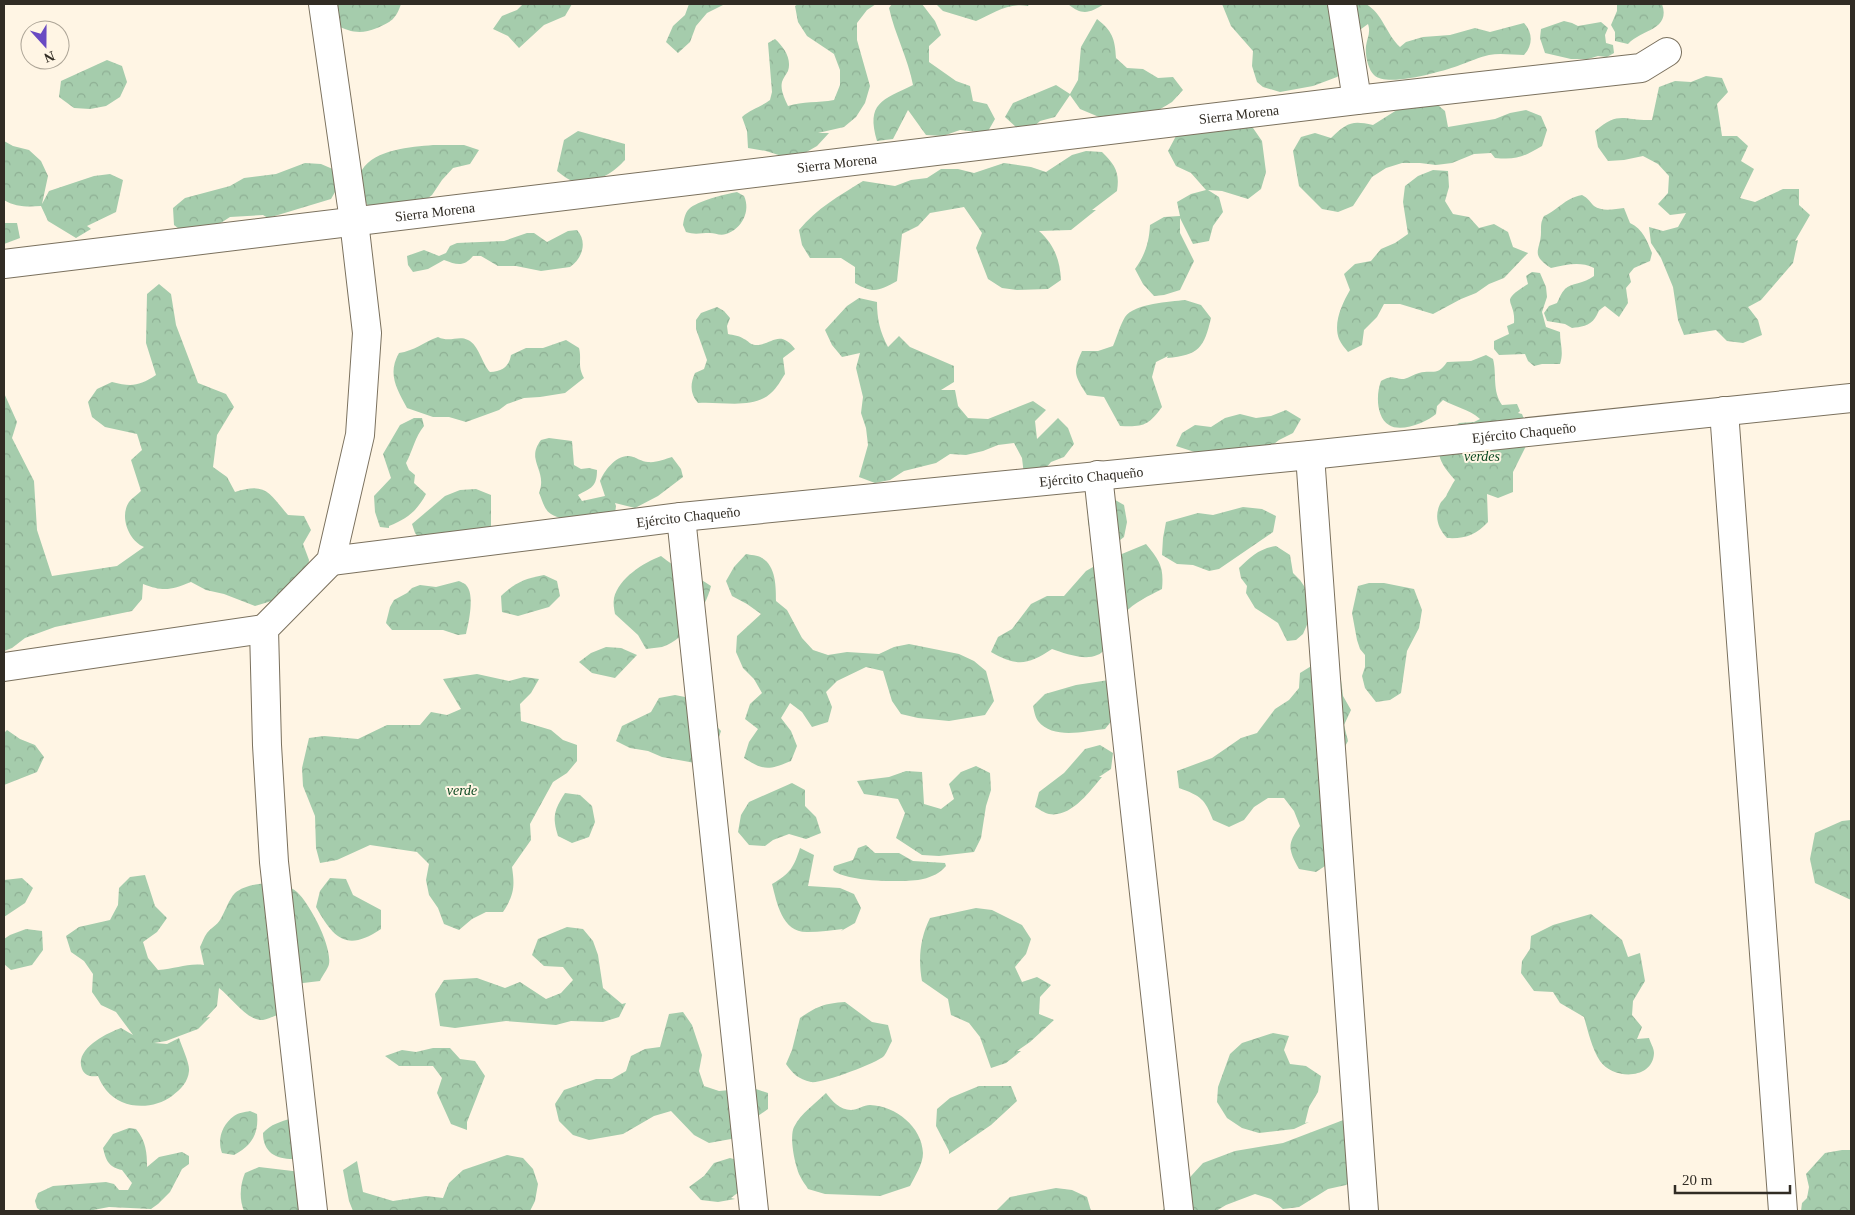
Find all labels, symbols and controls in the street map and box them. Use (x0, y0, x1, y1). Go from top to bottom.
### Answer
north arrow (20, 20, 70, 70)
text: N (42, 48, 57, 65)
street label: Sierra Morena (1198, 102, 1281, 127)
street label: Sierra Morena (796, 151, 879, 176)
street label: Sierra Morena (394, 200, 477, 225)
street label: Ejército Chaqueño (1471, 420, 1577, 446)
park label: verdes (1464, 449, 1501, 464)
street label: Ejército Chaqueño (1039, 464, 1144, 490)
street label: Ejército Chaqueño (635, 504, 741, 531)
park label: verde (447, 783, 477, 798)
scale bar (1675, 1162, 1790, 1194)
text: 20 m (1682, 1172, 1713, 1188)

